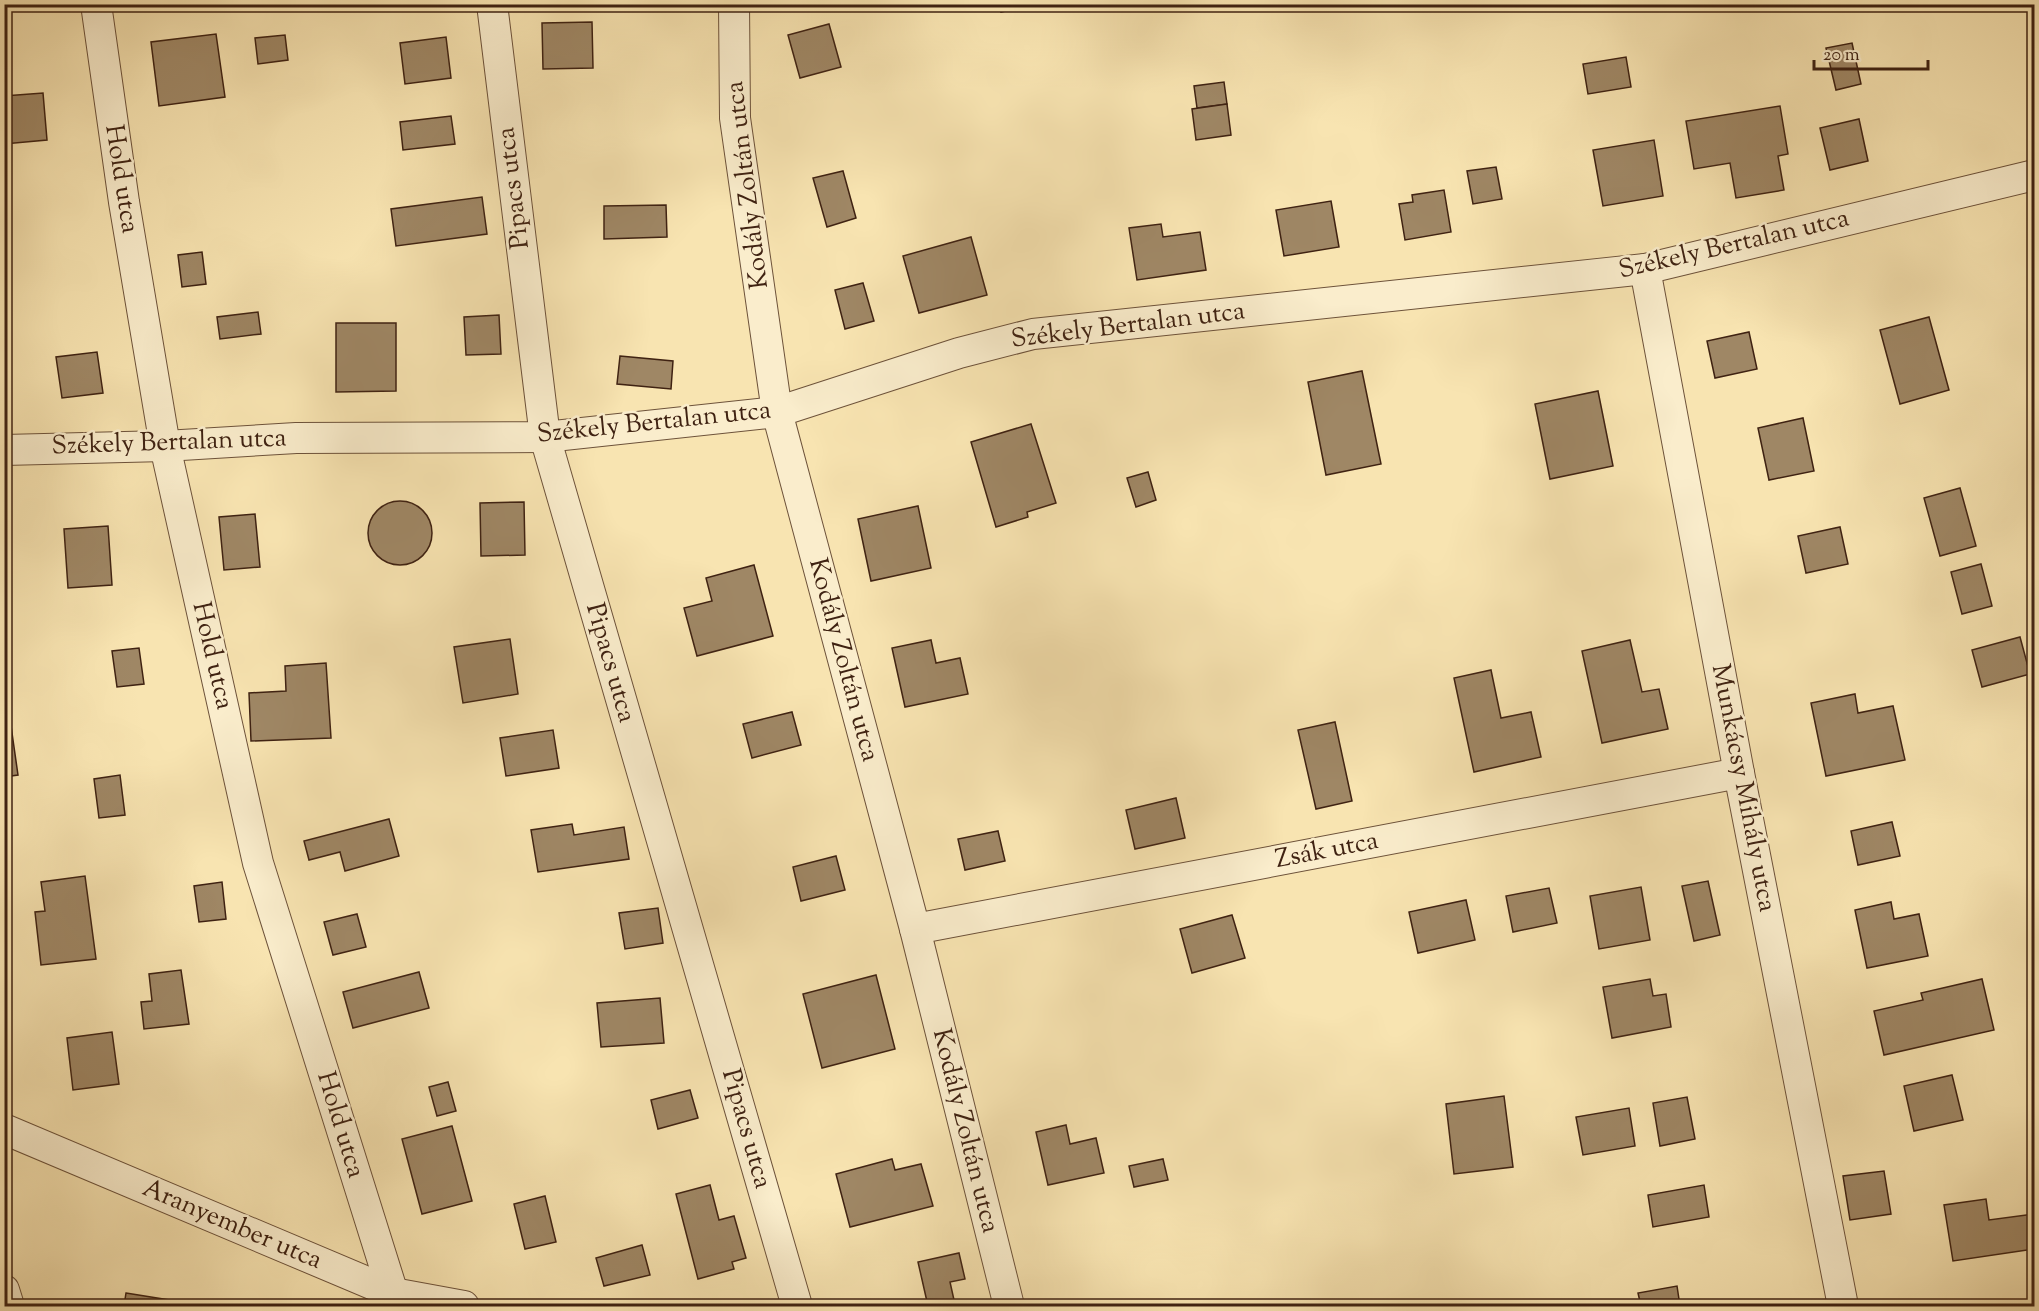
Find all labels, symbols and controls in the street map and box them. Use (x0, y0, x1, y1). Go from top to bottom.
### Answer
scale bar (1814, 33, 1928, 71)
text: 20 m (1823, 43, 1860, 69)
street label: Kodály Zoltán utca (717, 79, 779, 291)
street label: Hold utca (94, 122, 148, 236)
street label: Pipacs utca (488, 125, 540, 251)
street label: Székely Bertalan utca (1615, 201, 1853, 289)
street label: Székely Bertalan utca (1009, 293, 1247, 359)
street label: Székely Bertalan utca (535, 392, 773, 454)
street label: Székely Bertalan utca (51, 420, 287, 466)
street label: Kodály Zoltán utca (798, 554, 888, 766)
street label: Hold utca (182, 598, 242, 714)
street label: Pipacs utca (575, 599, 645, 727)
street label: Munkácsy Mihály utca (1701, 661, 1785, 915)
street label: Zsák utca (1272, 823, 1382, 879)
street label: Kodály Zoltán utca (922, 1025, 1008, 1237)
street label: Pipacs utca (711, 1065, 781, 1193)
street label: Hold utca (306, 1067, 374, 1183)
street label: Aranyember utca (136, 1170, 328, 1280)

